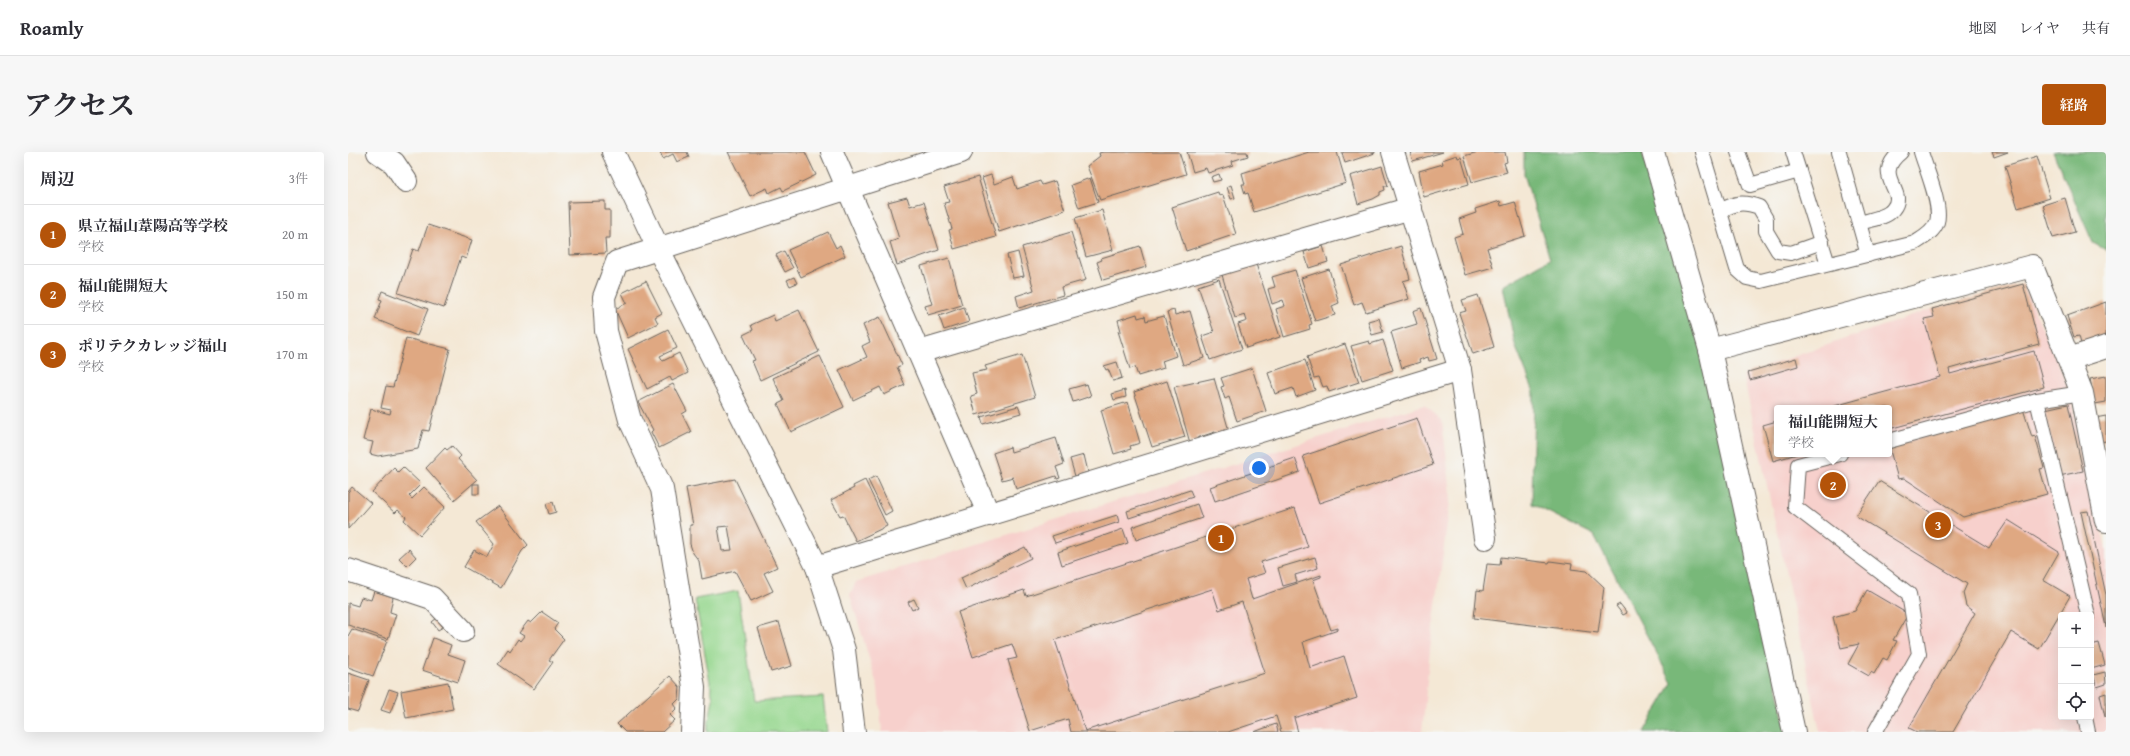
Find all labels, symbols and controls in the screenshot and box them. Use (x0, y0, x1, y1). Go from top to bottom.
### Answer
text: Roamly (20, 14, 84, 42)
text: 地図 (1969, 18, 1997, 38)
text: レイヤ (2019, 18, 2060, 38)
text: 共有 (2082, 18, 2110, 38)
text: アクセス (24, 84, 135, 125)
button: 経路 (2042, 84, 2106, 125)
text: 周辺 (40, 166, 74, 191)
text: 3件 (289, 169, 308, 188)
text: 県立福山葦陽高等学校 (78, 215, 228, 236)
text: 1 (50, 225, 56, 244)
text: 20 m (282, 225, 308, 244)
text: 学校 (78, 237, 104, 256)
text: 福山能開短大 (78, 275, 168, 296)
text: 2 (50, 285, 56, 304)
text: 150 m (276, 285, 308, 304)
text: 学校 (78, 297, 104, 316)
text: ポリテクカレッジ福山 (78, 335, 227, 356)
text: 3 (50, 345, 56, 364)
text: 170 m (276, 345, 308, 364)
text: 学校 (78, 357, 104, 376)
popup (1774, 405, 1892, 457)
text: 福山能開短大 (1788, 411, 1878, 432)
text: 学校 (1788, 433, 1814, 452)
your location (1249, 458, 1269, 478)
pin: 2 (1820, 470, 1846, 500)
pin: 3 (1925, 510, 1951, 540)
pin: 1 (1208, 523, 1234, 553)
map controls (2058, 612, 2094, 720)
button: + (2058, 612, 2094, 648)
button: − (2058, 648, 2094, 684)
button: locate (2058, 684, 2094, 720)

